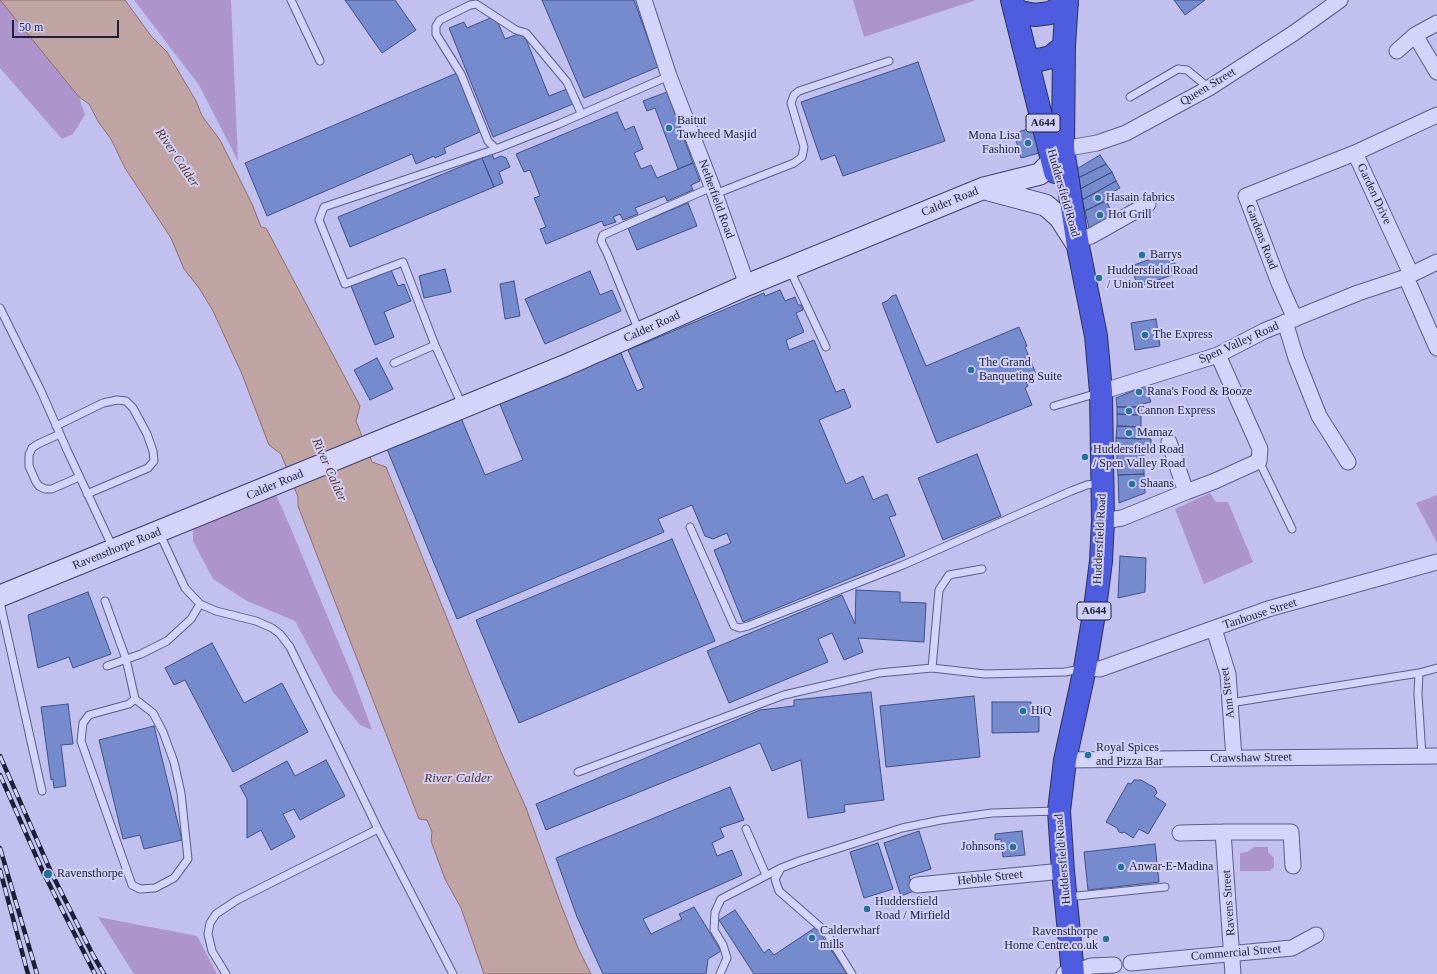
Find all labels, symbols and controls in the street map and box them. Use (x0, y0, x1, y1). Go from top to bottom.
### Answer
scale bar (14, 12, 121, 38)
text: 50 m (19, 20, 43, 34)
street label: Queen Street (1178, 65, 1238, 109)
place label: Baitut Tawheed Masjid (677, 114, 756, 142)
road number: A644 (1026, 114, 1060, 132)
marker: Baitut Tawheed Masjid (664, 123, 674, 133)
water label: River Calder (152, 126, 202, 190)
place label: Mona Lisa Fashion (968, 129, 1020, 157)
marker: Mona Lisa Fashion (1023, 138, 1033, 148)
street label: Huddersfield Road (1044, 147, 1082, 239)
street label: Netherfield Road (695, 158, 737, 240)
street label: Garden Drive (1354, 161, 1394, 227)
street label: Calder Road (919, 184, 981, 220)
place label: Hasain fabrics (1106, 191, 1175, 205)
marker: Hasain fabrics (1093, 193, 1103, 203)
street label: Gardens Road (1242, 203, 1280, 271)
place label: Hot Grill (1108, 208, 1152, 222)
marker: Hot Grill (1095, 210, 1105, 220)
place label: Barrys (1150, 248, 1182, 262)
marker: Barrys (1137, 250, 1147, 260)
place label: Huddersfield Road / Union Street (1107, 264, 1198, 292)
marker: Huddersfield Road / Union Street (1094, 273, 1104, 283)
street label: Calder Road (622, 308, 682, 346)
street label: Spen Valley Road (1197, 319, 1281, 367)
place label: The Express (1153, 328, 1213, 342)
marker: The Express (1140, 330, 1150, 340)
place label: The Grand Banqueting Suite (979, 356, 1062, 384)
marker: The Grand Banqueting Suite (966, 365, 976, 375)
place label: Rana's Food & Booze (1147, 385, 1252, 399)
marker: Rana's Food & Booze (1134, 387, 1144, 397)
place label: Cannon Express (1137, 404, 1215, 418)
marker: Cannon Express (1124, 406, 1134, 416)
place label: Mamaz (1137, 426, 1173, 440)
marker: Mamaz (1124, 428, 1134, 438)
water label: River Calder (308, 436, 350, 504)
place label: Huddersfield Road / Spen Valley Road (1093, 443, 1185, 471)
marker: Huddersfield Road / Spen Valley Road (1080, 452, 1090, 462)
street label: Calder Road (244, 467, 306, 503)
place label: Shaans (1140, 477, 1174, 491)
marker: Shaans (1127, 479, 1137, 489)
street label: Huddersfield Road (1090, 493, 1110, 585)
street label: Ravensthorpe Road (71, 525, 163, 573)
street label: Tanhouse Street (1221, 595, 1299, 633)
road number: A644 (1077, 602, 1111, 620)
street label: Ann Street (1218, 666, 1238, 720)
place label: HiQ (1031, 704, 1052, 718)
marker: HiQ (1018, 706, 1028, 716)
place label: Royal Spices and Pizza Bar (1096, 741, 1163, 769)
marker: Royal Spices and Pizza Bar (1083, 750, 1093, 760)
street label: Crawshaw Street (1210, 750, 1292, 766)
water label: River Calder (424, 771, 492, 787)
street label: Huddersfield Road (1052, 813, 1074, 905)
place label: Johnsons (961, 840, 1005, 854)
marker: Johnsons (1008, 842, 1018, 852)
place label: Anwar-E-Madina (1129, 860, 1213, 874)
marker: Anwar-E-Madina (1116, 862, 1126, 872)
place label: Ravensthorpe (57, 867, 123, 881)
street label: Hebble Street (957, 867, 1023, 889)
marker: Ravensthorpe (42, 868, 54, 880)
street label: Ravens Street (1220, 869, 1238, 937)
place label: Huddersfield Road / Mirfield (875, 895, 950, 923)
marker: Huddersfield Road / Mirfield (862, 904, 872, 914)
place label: Calderwharf mills (820, 924, 880, 952)
place label: Ravensthorpe Home Centre.co.uk (1004, 925, 1098, 953)
marker: Calderwharf mills (807, 933, 817, 943)
marker: Ravensthorpe Home Centre.co.uk (1101, 934, 1111, 944)
street label: Commercial Street (1190, 942, 1282, 964)

